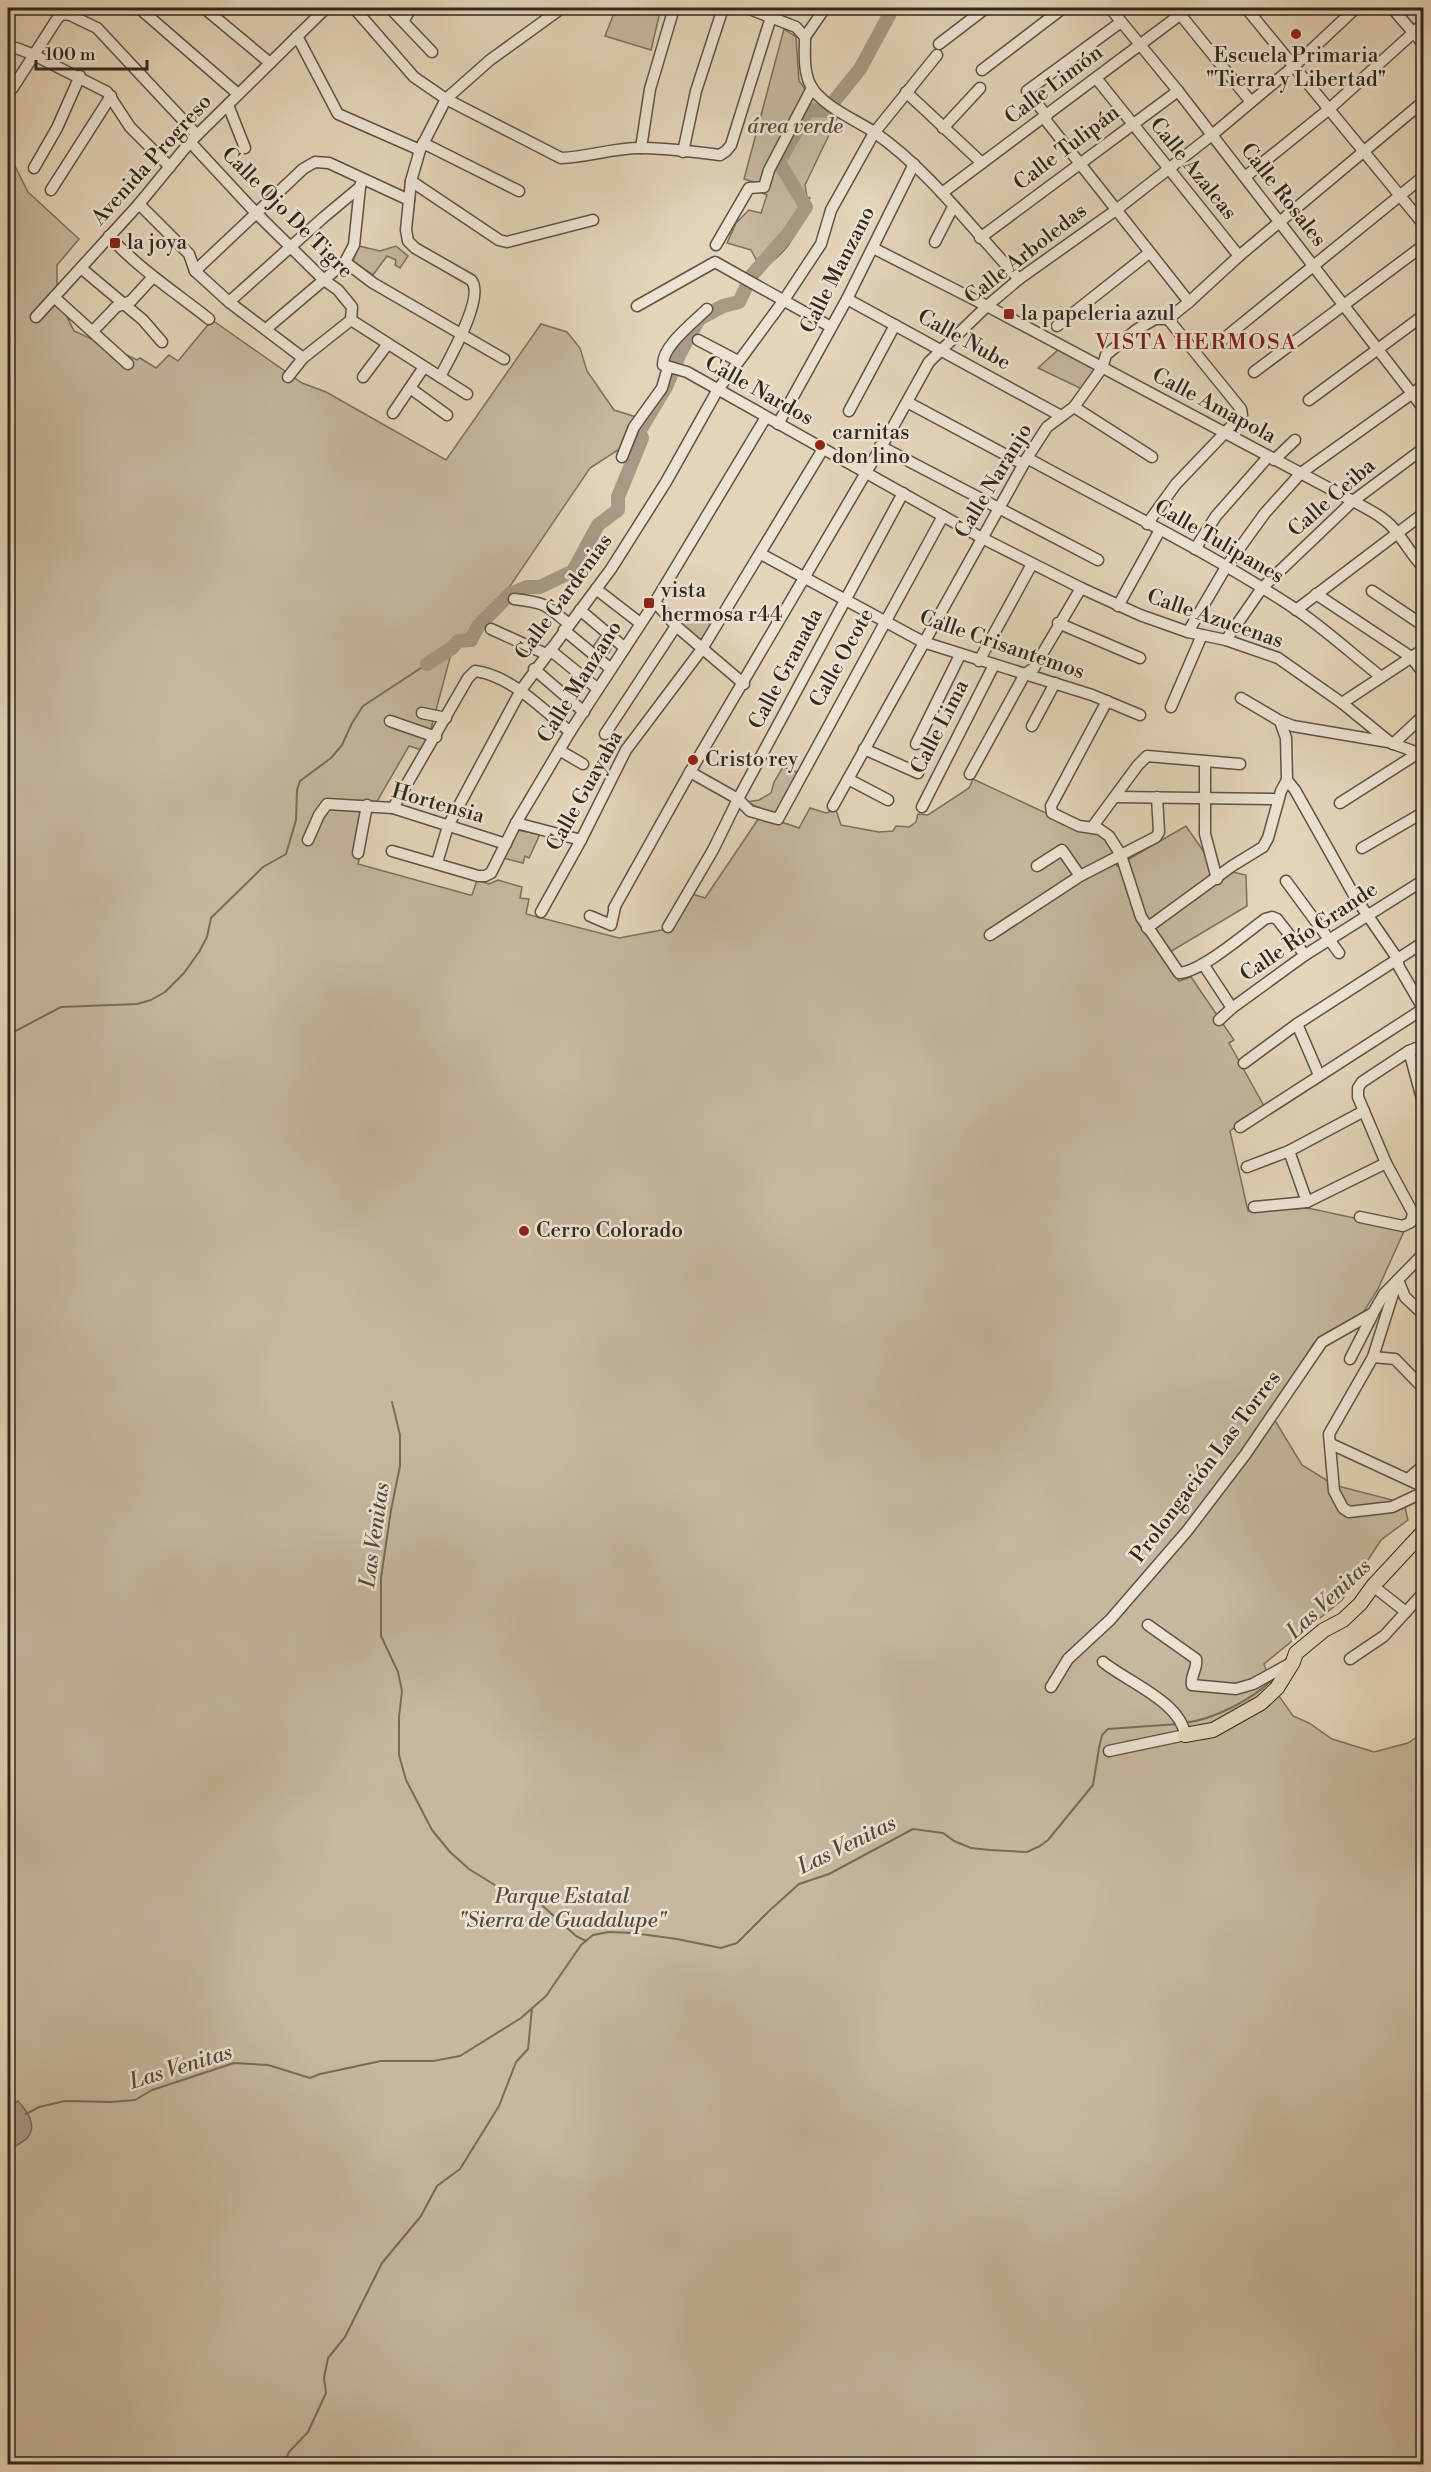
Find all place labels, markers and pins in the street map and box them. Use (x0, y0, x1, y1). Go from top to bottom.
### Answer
marker: Escuela Primaria "Tierra y Libertad" (1289, 27, 1303, 41)
place label: Escuela Primaria "Tierra y Libertad" (1206, 43, 1386, 93)
place label: la joya (127, 230, 188, 256)
marker: la joya (108, 236, 122, 250)
place label: la papeleria azul (1021, 301, 1175, 327)
marker: la papeleria azul (1002, 307, 1016, 321)
place label: carnitas don lino (832, 420, 910, 470)
marker: carnitas don lino (813, 438, 827, 452)
place label: vista hermosa r44 (660, 578, 782, 628)
marker: vista hermosa r44 (642, 596, 656, 610)
place label: Cristo rey (705, 747, 799, 773)
marker: Cristo rey (686, 753, 700, 767)
place label: Cerro Colorado (536, 1218, 683, 1244)
marker: Cerro Colorado (517, 1224, 531, 1238)

